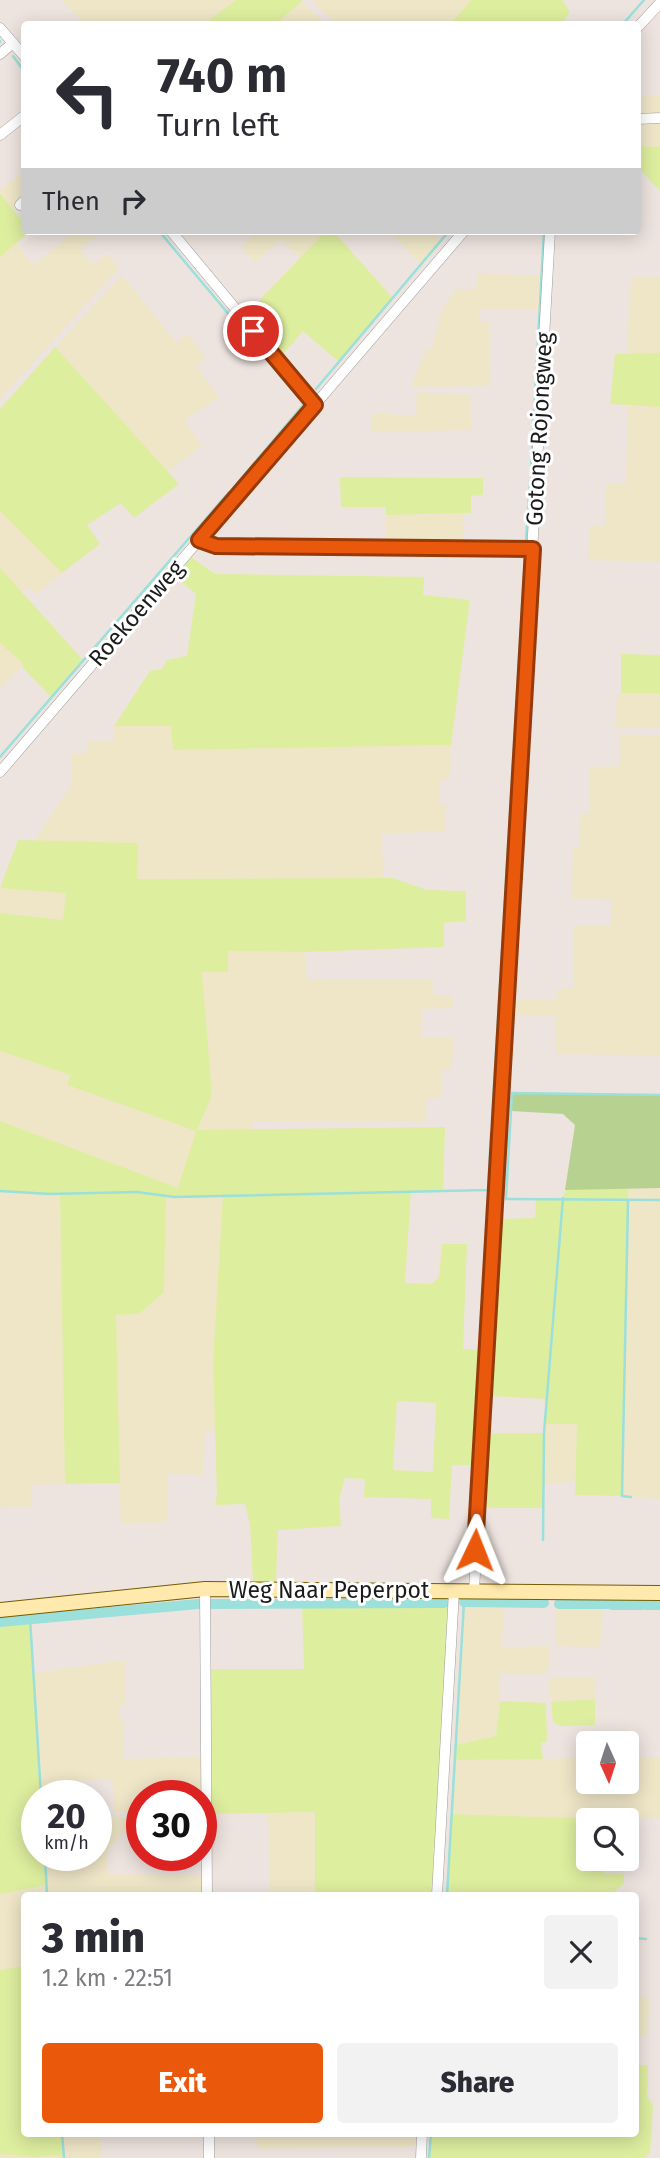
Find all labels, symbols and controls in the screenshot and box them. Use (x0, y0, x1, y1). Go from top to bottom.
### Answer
text: 740 m (157, 46, 287, 105)
icon: left (42, 49, 133, 140)
text: Turn left (157, 106, 279, 144)
icon: right (114, 182, 152, 220)
text: Then (42, 186, 100, 217)
pin (223, 301, 283, 361)
icon: arrive (234, 312, 272, 350)
street label: Gotong Rojongweg (520, 331, 558, 527)
street label: Roekoenweg (82, 554, 190, 672)
position arrow (438, 1513, 512, 1587)
street label: Weg Naar Peperpot (229, 1576, 430, 1604)
north arrow (576, 1731, 639, 1794)
map controls (576, 1731, 639, 1871)
speed limit sign: 30 (126, 1780, 217, 1871)
text: 20 (47, 1795, 86, 1837)
button: search (576, 1808, 639, 1871)
text: km/h (44, 1832, 89, 1854)
text: 3 min (42, 1913, 145, 1963)
button: close (544, 1915, 618, 1989)
text: 1.2 km · 22:51 (42, 1964, 173, 1992)
button: Exit (42, 2043, 323, 2123)
button: Share (337, 2043, 618, 2123)

